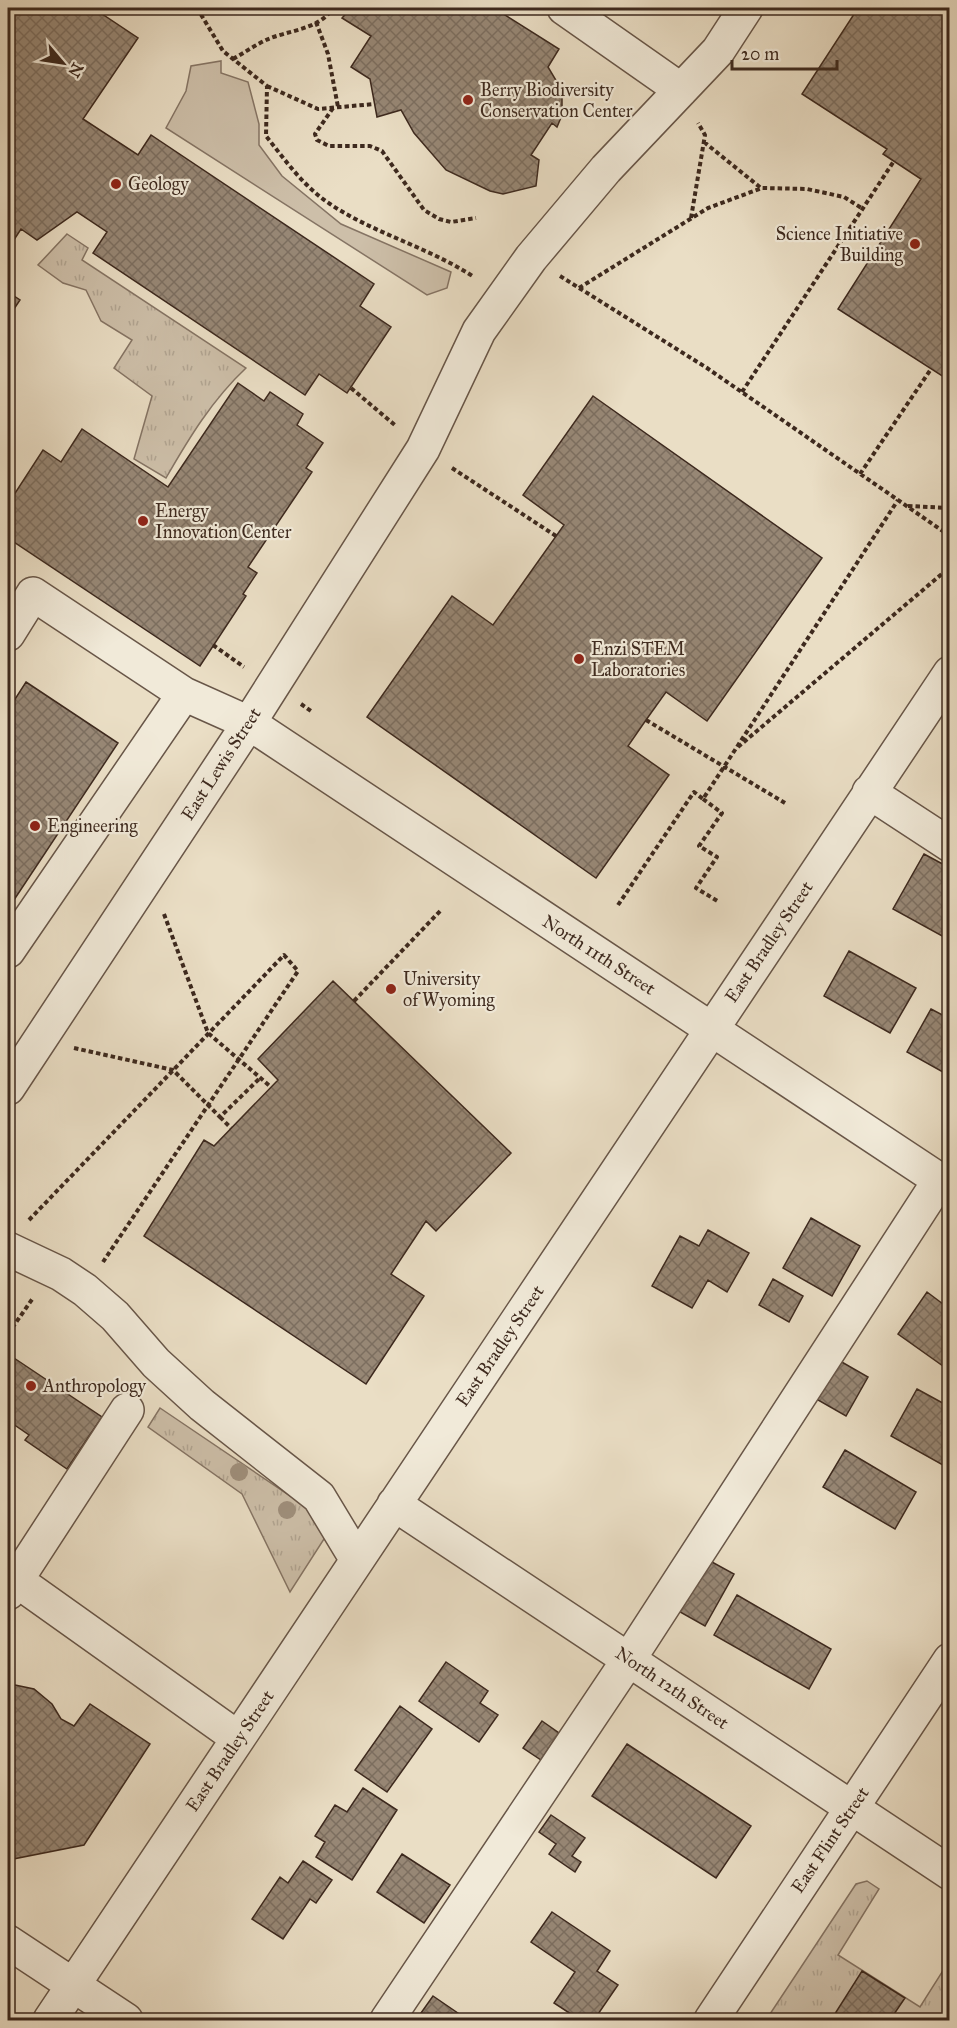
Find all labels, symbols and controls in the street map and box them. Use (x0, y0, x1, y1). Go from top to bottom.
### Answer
north arrow (33, 33, 93, 93)
scale bar (732, 33, 837, 71)
text: 20 m (741, 43, 779, 65)
text: N (64, 59, 87, 81)
place label: Berry Biodiversity Conservation Center (480, 79, 633, 122)
marker: Berry Biodiversity Conservation Center (461, 93, 475, 107)
place label: Geology (128, 173, 189, 196)
marker: Geology (109, 177, 123, 191)
place label: Science Initiative Building (776, 223, 904, 267)
marker: Science Initiative Building (908, 237, 922, 251)
place label: Energy Innovation Center (155, 500, 292, 543)
marker: Energy Innovation Center (136, 514, 150, 528)
place label: Enzi STEM Laboratories (591, 638, 685, 681)
marker: Enzi STEM Laboratories (572, 652, 586, 666)
street label: East Lewis Street (176, 703, 266, 825)
place label: Engineering (47, 815, 138, 838)
marker: Engineering (28, 819, 42, 833)
street label: East Bradley Street (720, 877, 818, 1007)
street label: North 11th Street (538, 910, 660, 1000)
place label: University of Wyoming (403, 968, 495, 1012)
marker: University of Wyoming (384, 982, 398, 996)
street label: East Bradley Street (451, 1281, 549, 1411)
place label: Anthropology (42, 1375, 147, 1398)
marker: Anthropology (24, 1379, 38, 1393)
street label: North 12th Street (611, 1642, 733, 1734)
street label: East Bradley Street (181, 1686, 279, 1816)
street label: East Flint Street (786, 1782, 874, 1897)

